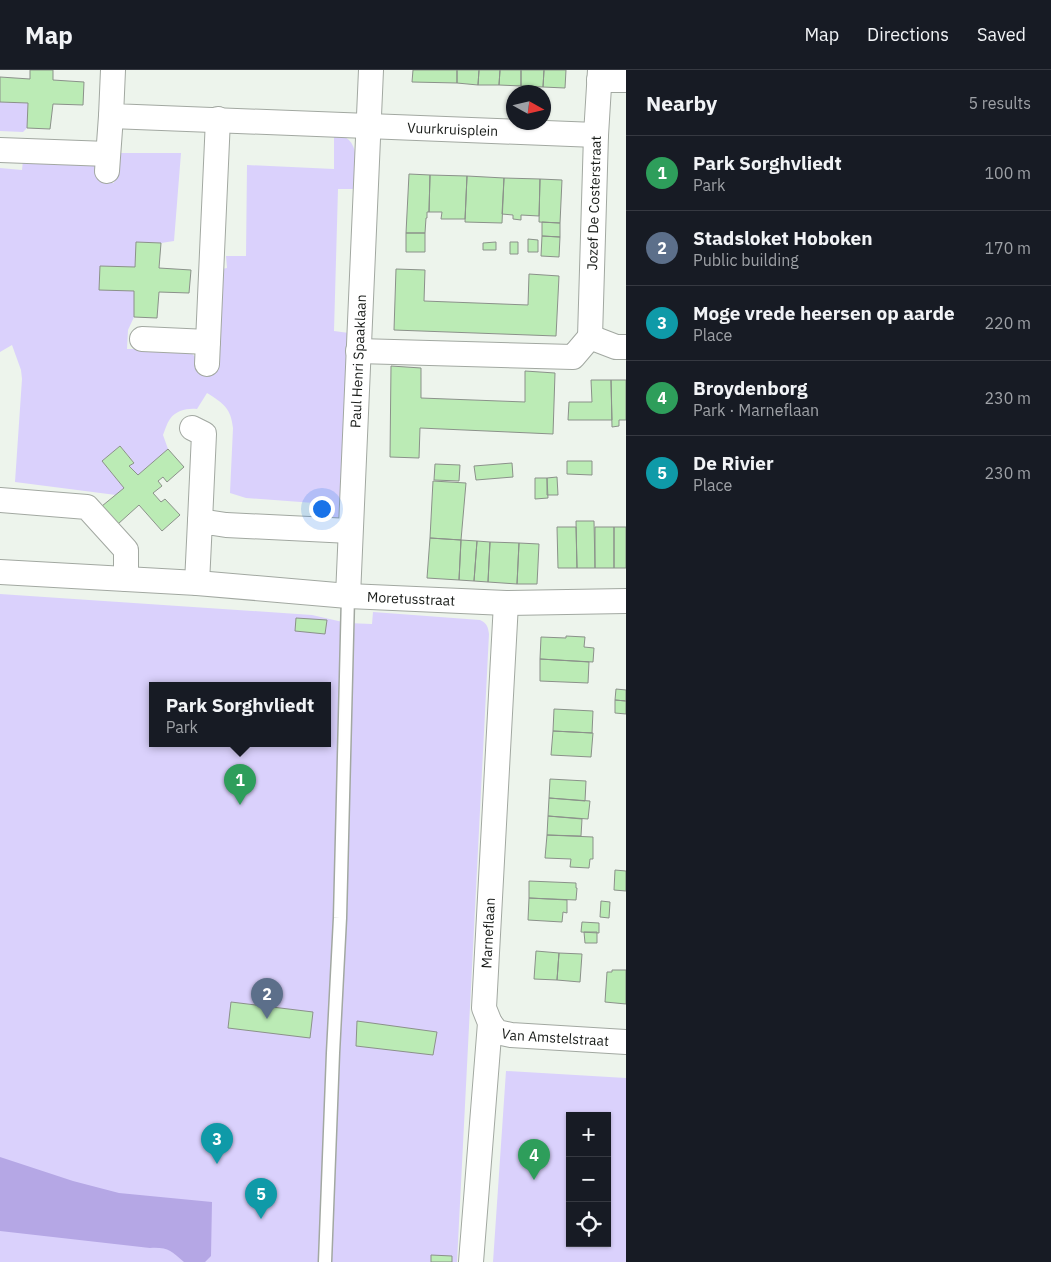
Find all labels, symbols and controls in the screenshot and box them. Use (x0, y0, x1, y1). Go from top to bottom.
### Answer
text: Map (25, 19, 73, 51)
text: Map (804, 23, 839, 46)
text: Directions (867, 23, 949, 46)
text: Saved (977, 23, 1026, 46)
north arrow (506, 85, 551, 130)
text: Nearby (646, 89, 717, 117)
text: 5 results (968, 93, 1031, 113)
street label: Vuurkruisplein (407, 119, 499, 140)
street label: Jozef De Costerstraat (583, 135, 605, 271)
text: Park Sorghvliedt (693, 151, 842, 175)
text: 1 (657, 163, 667, 183)
text: 100 m (984, 163, 1031, 183)
text: Park (693, 175, 725, 195)
text: Stadsloket Hoboken (693, 226, 873, 250)
text: 2 (657, 238, 667, 258)
text: 170 m (984, 238, 1031, 258)
text: Public building (693, 250, 799, 270)
street label: Paul Henri Spaaklaan (346, 294, 370, 428)
text: Moge vrede heersen op aarde (693, 301, 955, 325)
text: 3 (657, 313, 667, 333)
text: 220 m (984, 313, 1031, 333)
text: Place (693, 325, 732, 345)
text: Broydenborg (693, 376, 808, 400)
text: 4 (657, 388, 667, 408)
text: 230 m (984, 388, 1031, 408)
text: Park · Marneflaan (693, 400, 819, 420)
text: De Rivier (693, 451, 774, 475)
text: 5 (657, 463, 667, 483)
text: 230 m (984, 463, 1031, 483)
text: Place (693, 475, 732, 495)
your location (309, 496, 335, 522)
street label: Moretusstraat (367, 588, 456, 610)
popup (149, 682, 331, 747)
text: Park Sorghvliedt (166, 693, 314, 717)
text: Park (166, 717, 198, 737)
pin: 1 (224, 764, 256, 805)
street label: Marneflaan (477, 897, 499, 969)
pin: 2 (251, 978, 283, 1019)
street label: Van Amstelstraat (500, 1024, 610, 1050)
map controls (566, 1112, 611, 1247)
button: + (566, 1112, 611, 1157)
pin: 3 (201, 1123, 233, 1164)
pin: 4 (518, 1139, 550, 1180)
button: − (566, 1157, 611, 1202)
pin: 5 (245, 1178, 277, 1219)
button: locate (566, 1202, 611, 1247)

